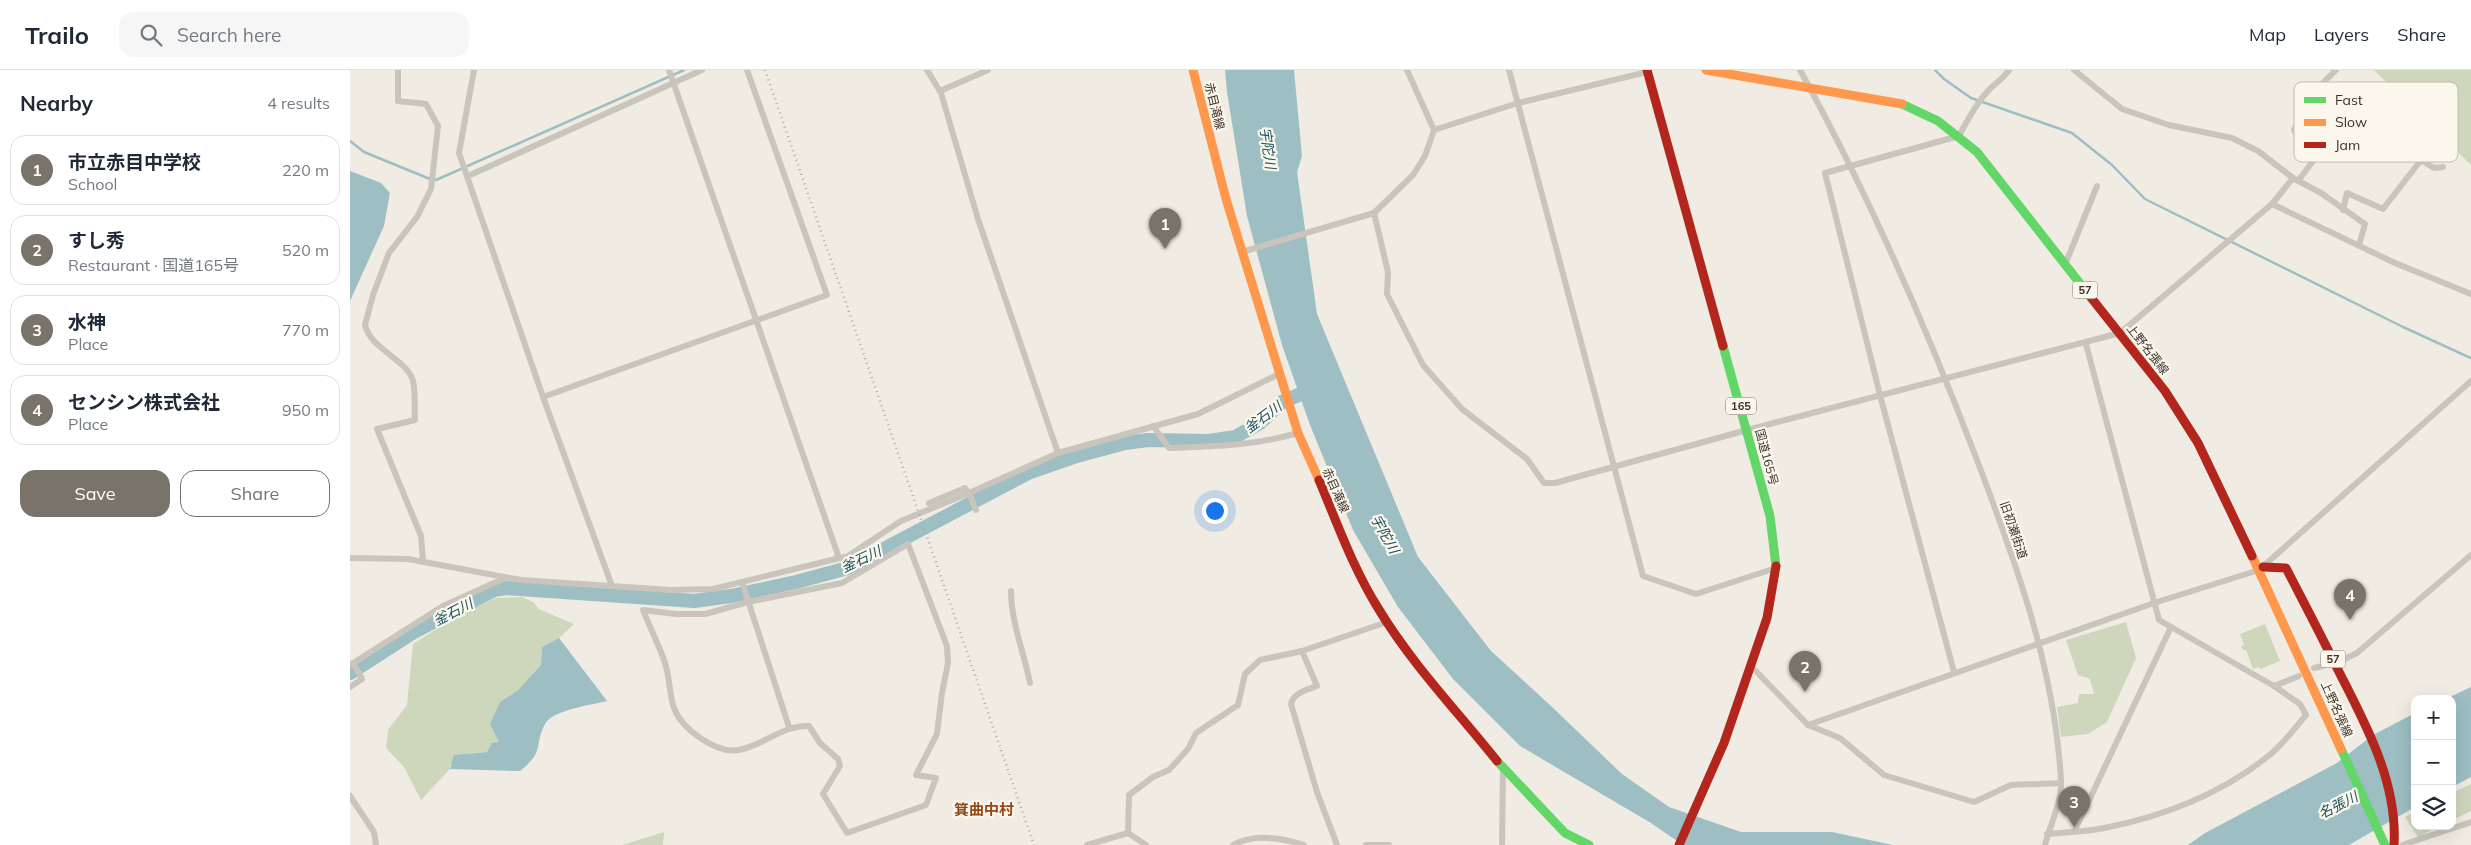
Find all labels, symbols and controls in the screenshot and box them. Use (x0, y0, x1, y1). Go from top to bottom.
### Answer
search box (119, 12, 469, 57)
text: Trailo (25, 20, 89, 50)
icon: search (137, 21, 165, 49)
text: Search here (177, 23, 281, 47)
text: Map (2249, 23, 2286, 46)
text: Layers (2314, 23, 2369, 46)
text: Share (2397, 23, 2446, 46)
street label: 赤目滝線 (1202, 81, 1228, 131)
legend (2294, 82, 2458, 162)
text: Nearby (20, 90, 93, 116)
text: Fast (2335, 91, 2363, 109)
text: 4 results (267, 93, 330, 113)
text: Slow (2335, 113, 2367, 131)
water label: 宇陀川 (1256, 126, 1280, 172)
text: Jam (2335, 136, 2360, 154)
text: 市立赤目中学校 (68, 150, 201, 174)
text: 1 (32, 160, 42, 180)
text: 220 m (282, 160, 329, 180)
text: School (68, 174, 117, 194)
pin: 1 (1149, 208, 1181, 249)
text: すし秀 (68, 228, 125, 252)
text: 2 (32, 240, 42, 260)
text: 520 m (282, 240, 329, 260)
text: Restaurant · 国道165号 (68, 255, 239, 275)
road number: 57 (2072, 282, 2098, 298)
text: 水神 (68, 310, 106, 334)
text: 3 (32, 320, 42, 340)
text: 770 m (282, 320, 329, 340)
street label: 上野名張線 (2124, 321, 2172, 377)
text: Place (68, 334, 108, 354)
text: センシン株式会社 (68, 390, 220, 414)
water label: 釜石川 (1241, 396, 1287, 437)
road number: 165 (1726, 398, 1756, 414)
text: 4 (32, 400, 42, 420)
text: 950 m (282, 400, 329, 420)
text: Place (68, 414, 108, 434)
street label: 国道165号 (1752, 427, 1782, 487)
street label: 赤目滝線 (1319, 465, 1353, 515)
button: Save (20, 470, 170, 517)
button: Share (180, 470, 330, 517)
your location (1202, 498, 1228, 524)
street label: 旧初瀬街道 (1997, 499, 2031, 561)
water label: 宇陀川 (1367, 511, 1404, 558)
water label: 釜石川 (838, 541, 886, 576)
pin: 4 (2334, 579, 2366, 620)
water label: 釜石川 (430, 594, 478, 630)
road number: 57 (2320, 650, 2346, 668)
pin: 2 (1789, 651, 1821, 692)
street label: 上野名張線 (2318, 679, 2356, 739)
map controls (2411, 695, 2456, 830)
button: + (2411, 695, 2456, 740)
button: − (2411, 740, 2456, 785)
button: layers (2411, 785, 2456, 830)
pin: 3 (2058, 786, 2090, 827)
water label: 名張川 (2315, 787, 2363, 823)
district label: 箕曲中村 (954, 800, 1014, 819)

